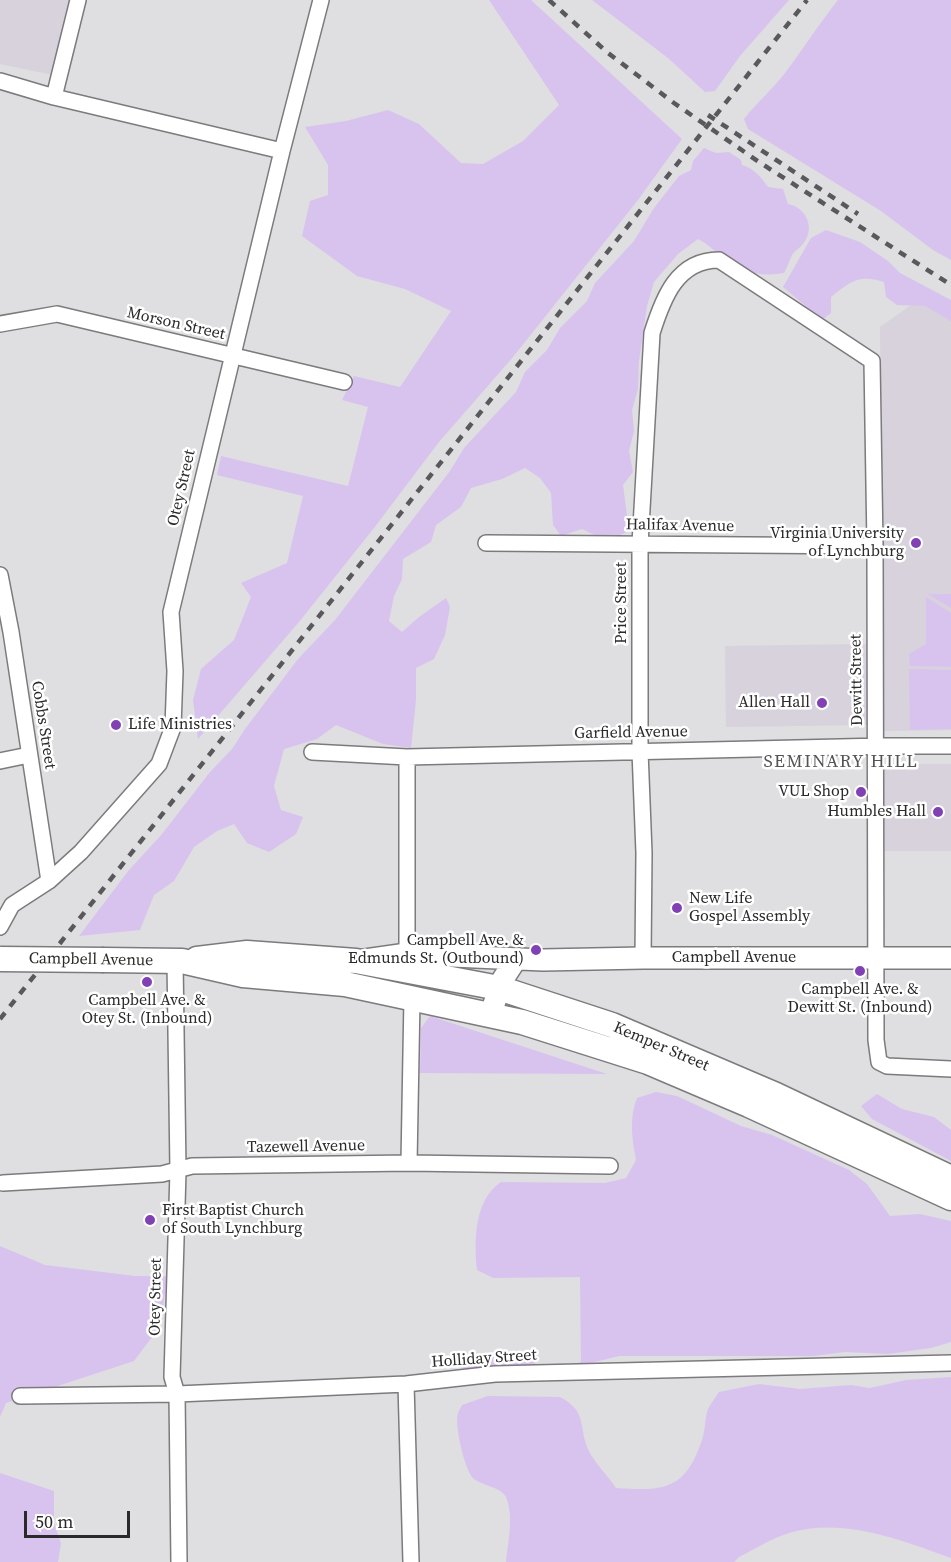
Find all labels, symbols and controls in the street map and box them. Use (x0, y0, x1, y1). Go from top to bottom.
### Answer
street label: Morson Street (125, 303, 227, 345)
street label: Otey Street (164, 448, 200, 528)
street label: Halifax Avenue (626, 515, 734, 537)
place label: Virginia University of Lynchburg (770, 524, 904, 562)
marker: Virginia University of Lynchburg (909, 536, 923, 550)
street label: Price Street (612, 562, 632, 644)
street label: Dewitt Street (847, 634, 867, 726)
street label: Cobbs Street (27, 680, 59, 770)
place label: Allen Hall (738, 693, 810, 713)
marker: Allen Hall (815, 696, 829, 710)
place label: Life Ministries (128, 715, 232, 735)
marker: Life Ministries (109, 718, 123, 732)
street label: Garfield Avenue (574, 722, 688, 744)
district label: SEMINARY HILL (764, 751, 918, 773)
place label: VUL Shop (778, 782, 849, 802)
marker: VUL Shop (854, 785, 868, 799)
place label: Humbles Hall (827, 802, 926, 822)
marker: Humbles Hall (931, 805, 945, 819)
place label: New Life Gospel Assembly (689, 889, 810, 927)
marker: New Life Gospel Assembly (670, 901, 684, 915)
place label: Campbell Ave. & Edmunds St. (Outbound) (348, 931, 524, 969)
marker: Campbell Ave. & Edmunds St. (Outbound) (529, 943, 543, 957)
street label: Campbell Avenue (672, 948, 796, 968)
street label: Campbell Avenue (29, 949, 153, 971)
marker: Campbell Ave. & Dewitt St. (Inbound) (853, 964, 867, 978)
marker: Campbell Ave. & Otey St. (Inbound) (140, 975, 154, 989)
place label: Campbell Ave. & Dewitt St. (Inbound) (788, 980, 932, 1018)
place label: Campbell Ave. & Otey St. (Inbound) (82, 991, 212, 1029)
street label: Kemper Street (610, 1018, 712, 1076)
street label: Tazewell Avenue (247, 1136, 365, 1158)
place label: First Baptist Church of South Lynchburg (162, 1201, 304, 1239)
marker: First Baptist Church of South Lynchburg (143, 1213, 157, 1227)
street label: Otey Street (146, 1258, 166, 1336)
street label: Holliday Street (431, 1346, 537, 1372)
scale bar (27, 1499, 134, 1537)
text: 50 m (35, 1509, 73, 1534)

